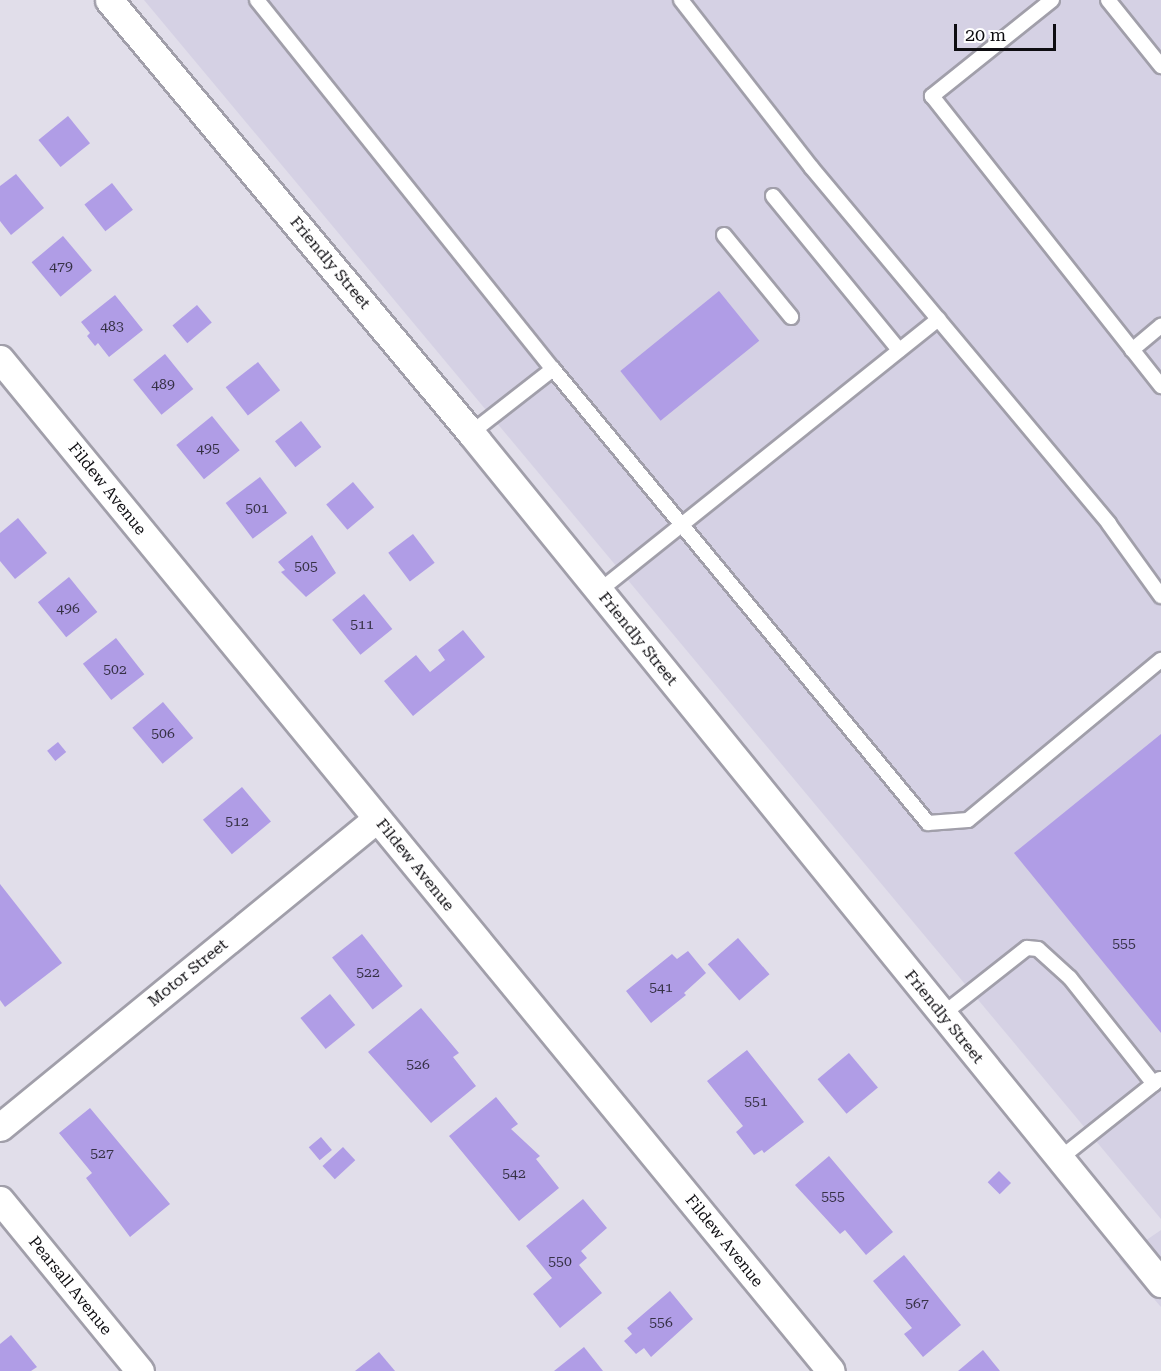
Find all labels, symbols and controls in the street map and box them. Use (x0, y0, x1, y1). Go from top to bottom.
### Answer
scale bar (957, 12, 1059, 50)
text: 20 m (965, 24, 1006, 45)
street label: Friendly Street (286, 213, 374, 313)
house number: 479 (49, 258, 73, 274)
house number: 483 (100, 318, 124, 334)
house number: 489 (151, 376, 175, 392)
street label: Fildew Avenue (64, 439, 150, 539)
house number: 495 (196, 440, 220, 456)
house number: 501 (245, 500, 269, 516)
house number: 505 (294, 558, 318, 574)
street label: Friendly Street (594, 588, 682, 690)
house number: 496 (56, 600, 80, 616)
house number: 511 (350, 616, 374, 632)
house number: 502 (103, 661, 127, 677)
house number: 506 (151, 725, 175, 741)
house number: 512 (225, 813, 249, 829)
street label: Fildew Avenue (372, 815, 458, 915)
street label: Motor Street (144, 935, 232, 1011)
house number: 555 (1112, 935, 1136, 951)
house number: 522 (356, 964, 380, 980)
street label: Friendly Street (900, 966, 988, 1068)
house number: 541 (649, 979, 673, 995)
house number: 526 (406, 1056, 430, 1072)
house number: 551 (744, 1093, 768, 1109)
house number: 527 (90, 1145, 114, 1161)
house number: 542 (502, 1165, 526, 1181)
house number: 555 (821, 1188, 845, 1204)
street label: Fildew Avenue (681, 1191, 767, 1291)
street label: Pearsall Avenue (24, 1233, 116, 1339)
house number: 550 (548, 1253, 572, 1269)
house number: 567 (905, 1295, 929, 1311)
house number: 556 (649, 1314, 673, 1330)

